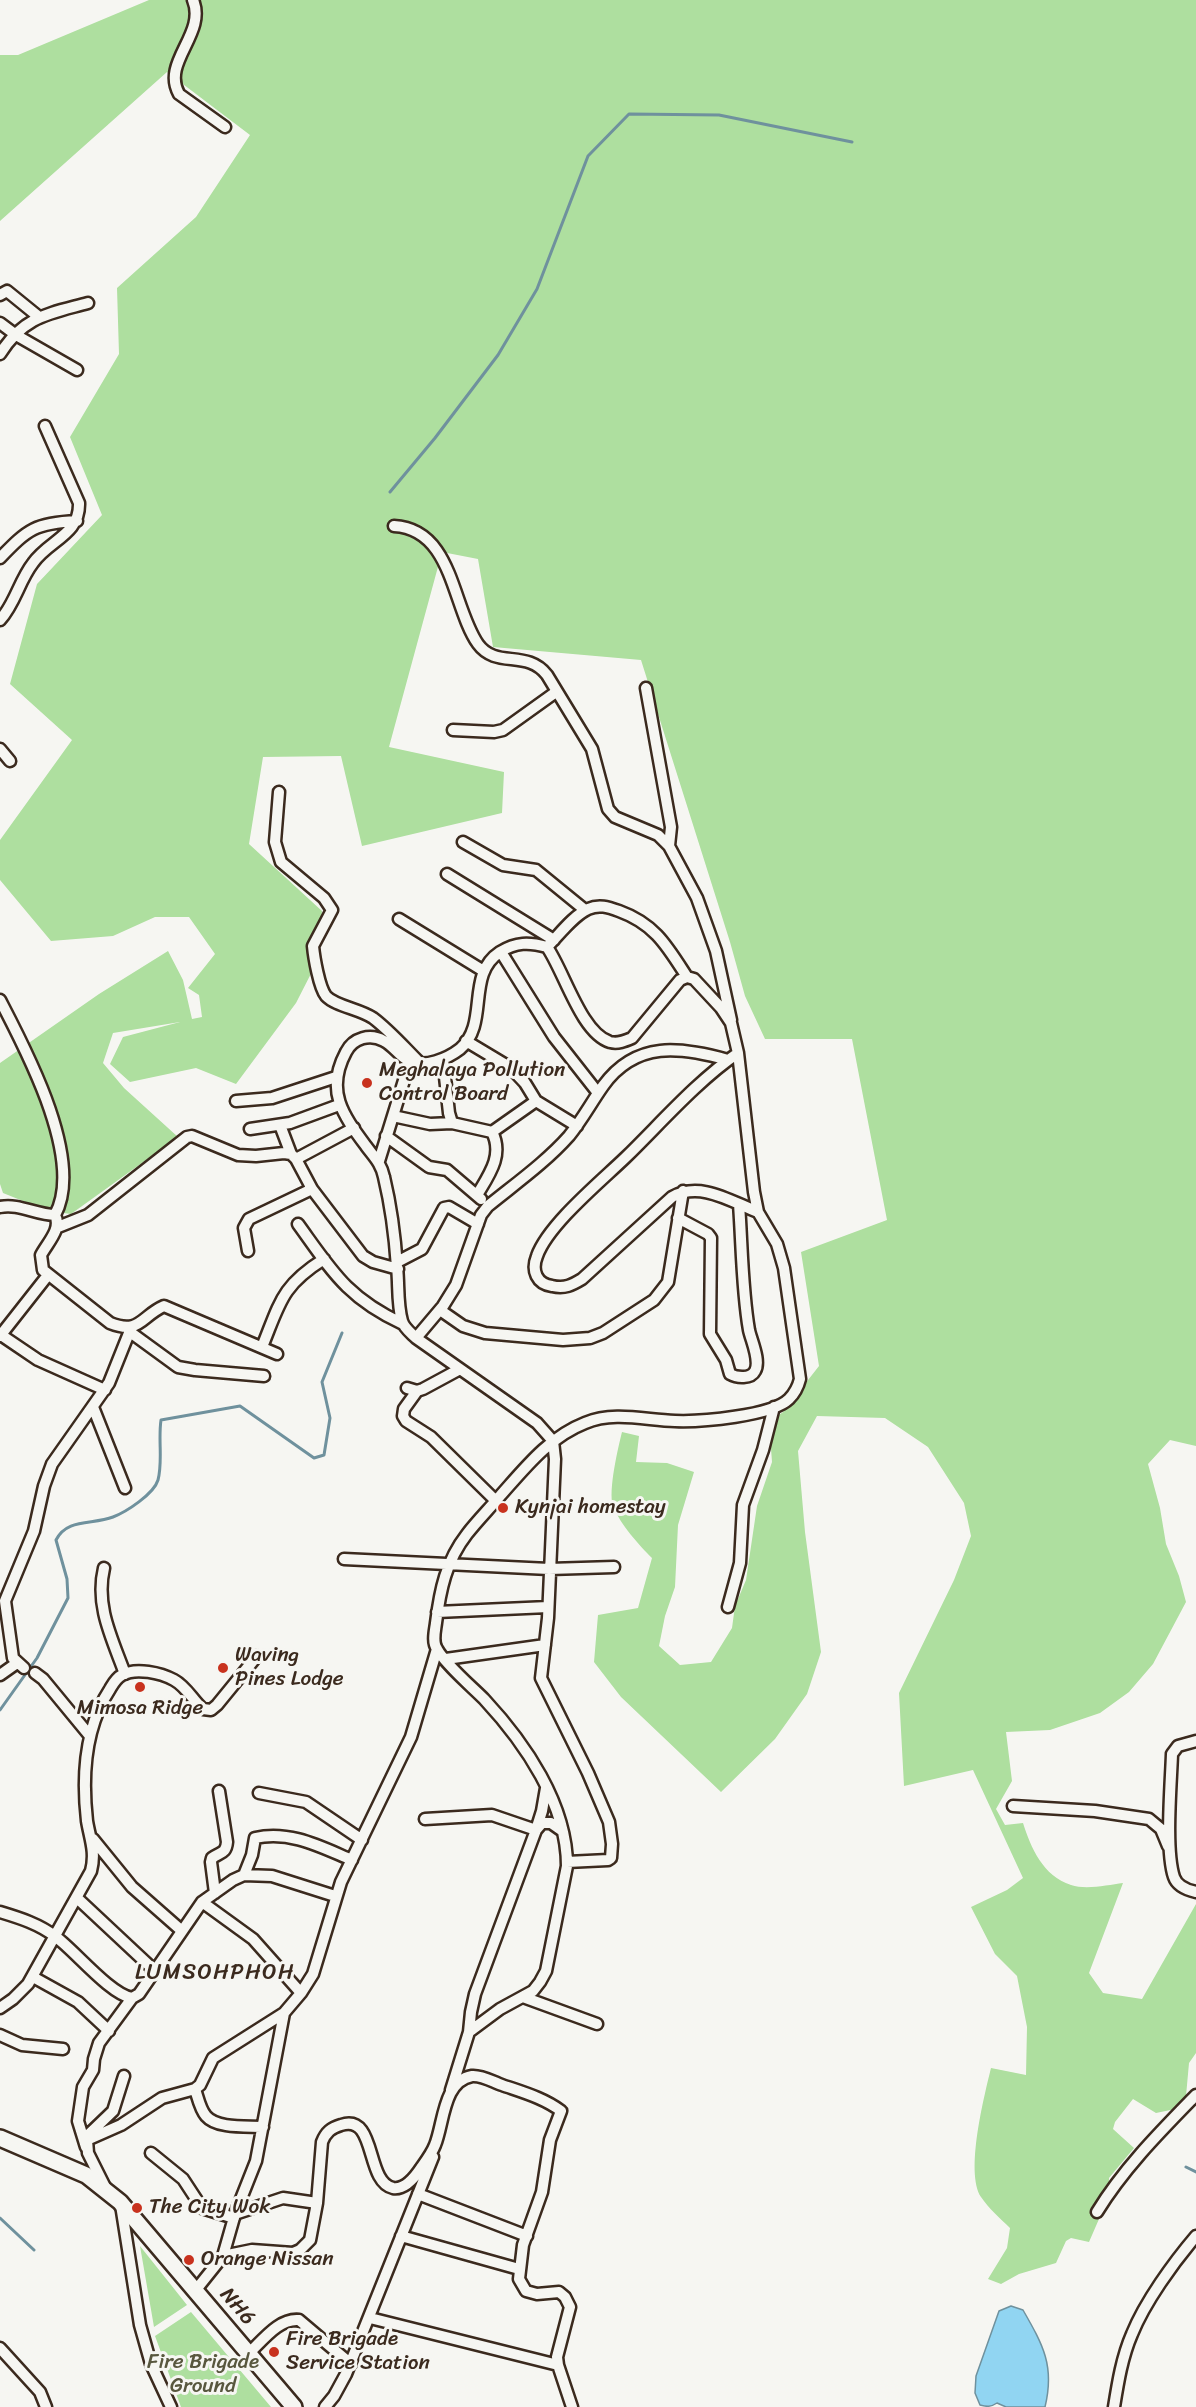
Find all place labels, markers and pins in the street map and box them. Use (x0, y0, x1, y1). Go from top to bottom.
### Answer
place label: Meghalaya Pollution Control Board (379, 1058, 565, 1108)
marker: Meghalaya Pollution Control Board (360, 1076, 374, 1090)
place label: Kynjai homestay (515, 1495, 666, 1521)
marker: Kynjai homestay (496, 1501, 510, 1515)
place label: Waving Pines Lodge (235, 1643, 344, 1693)
marker: Waving Pines Lodge (216, 1661, 230, 1675)
marker: Mimosa Ridge (133, 1680, 147, 1694)
place label: Mimosa Ridge (77, 1696, 203, 1722)
place label: The City Wok (149, 2195, 270, 2221)
marker: The City Wok (130, 2201, 144, 2215)
place label: Orange Nissan (201, 2247, 334, 2273)
marker: Orange Nissan (182, 2253, 196, 2267)
place label: Fire Brigade Service Station (286, 2327, 430, 2377)
marker: Fire Brigade Service Station (267, 2345, 281, 2359)

